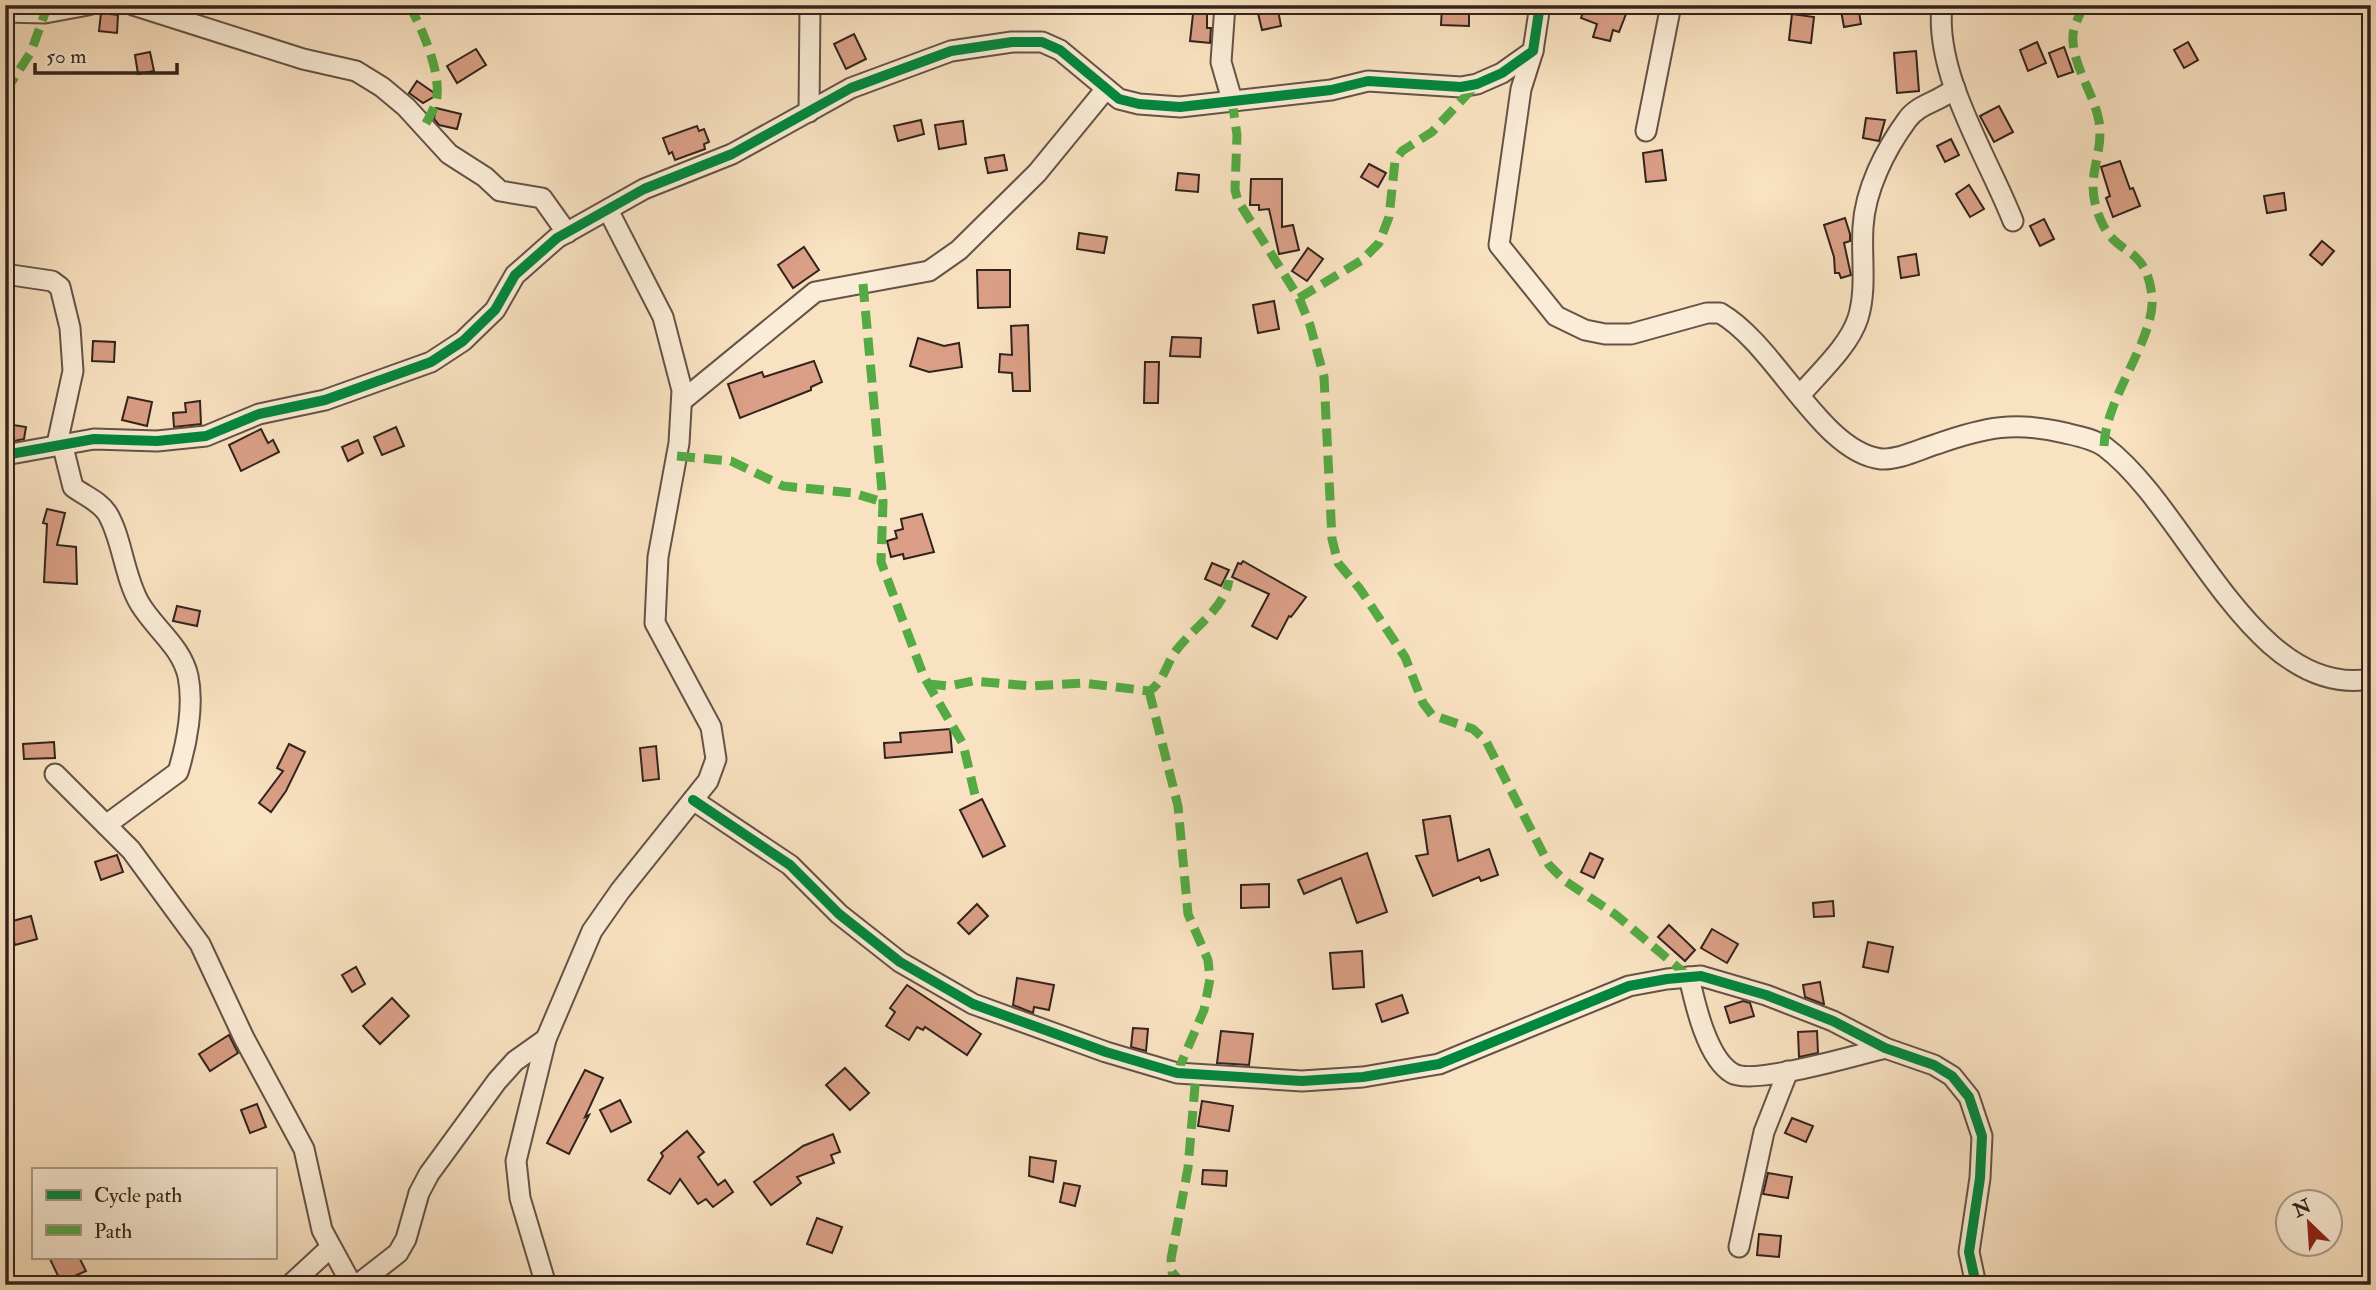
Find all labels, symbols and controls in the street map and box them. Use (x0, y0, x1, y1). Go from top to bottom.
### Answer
scale bar (35, 32, 177, 76)
text: 50 m (46, 43, 87, 70)
legend (32, 1168, 276, 1258)
text: Cycle path (94, 1182, 182, 1209)
north arrow (2274, 1188, 2344, 1258)
text: N (2289, 1194, 2316, 1223)
text: Path (94, 1218, 132, 1245)

